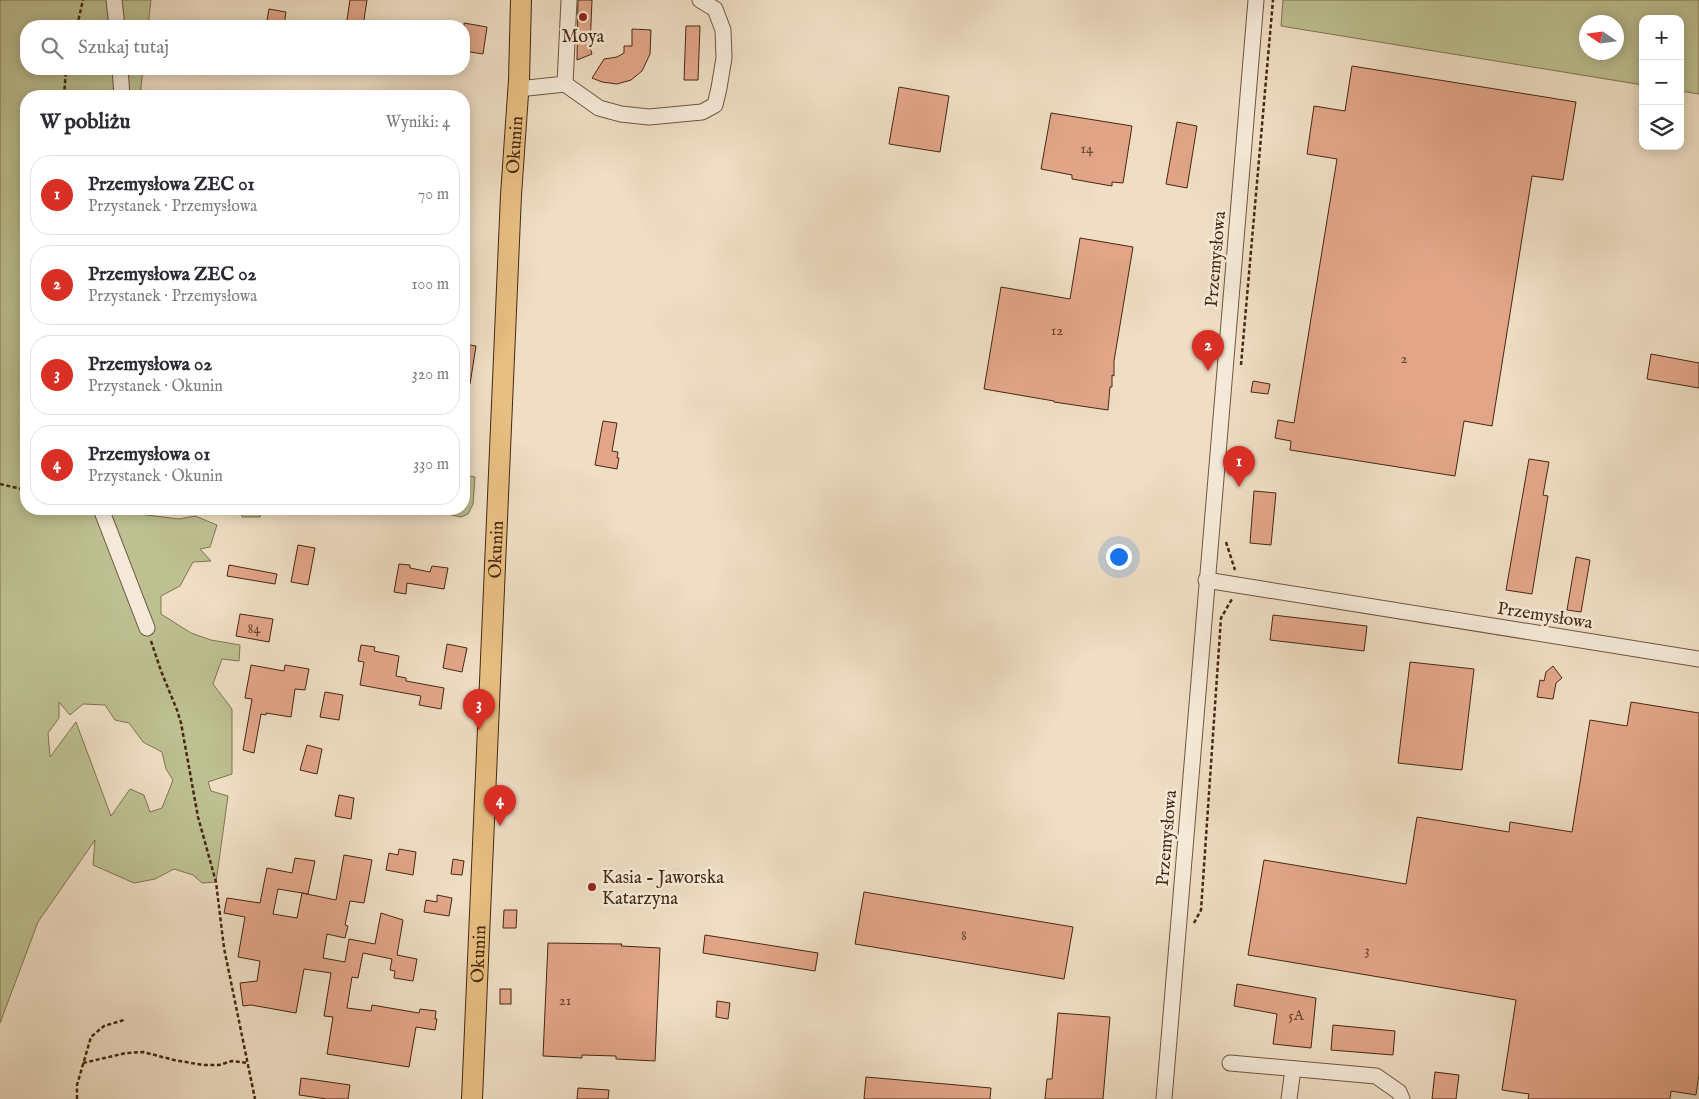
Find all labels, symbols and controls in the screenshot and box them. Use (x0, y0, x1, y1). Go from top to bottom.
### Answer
marker: Moya (577, 11, 589, 23)
north arrow (1579, 15, 1624, 60)
map controls (1639, 15, 1684, 150)
button: + (1639, 15, 1684, 60)
search box (20, 20, 470, 75)
place label: Moya (562, 26, 605, 49)
icon: search (38, 34, 66, 62)
text: Szukaj tutaj (78, 36, 169, 60)
button: − (1639, 60, 1684, 105)
button: layers (1639, 105, 1684, 150)
text: W pobliżu (40, 109, 130, 136)
text: Wyniki: 4 (386, 113, 450, 133)
street label: Okunin (502, 115, 529, 175)
house number: 14 (1081, 139, 1094, 158)
text: Przemysłowa ZEC 01 (88, 173, 255, 197)
text: 1 (54, 185, 60, 205)
text: 70 m (418, 185, 449, 205)
text: Przystanek · Przemysłowa (88, 197, 257, 217)
street label: Przemysłowa (1201, 210, 1232, 308)
text: Przemysłowa ZEC 02 (88, 263, 256, 287)
text: 2 (53, 275, 61, 295)
text: 100 m (412, 275, 449, 295)
text: Przystanek · Przemysłowa (88, 287, 257, 307)
house number: 12 (1051, 321, 1063, 340)
pin: 2 (1192, 330, 1224, 371)
house number: 2 (1400, 349, 1408, 368)
text: Przemysłowa 02 (88, 353, 212, 377)
text: 3 (54, 365, 60, 385)
text: 320 m (412, 365, 449, 385)
text: Przystanek · Okunin (88, 377, 223, 397)
text: Przemysłowa 01 (88, 443, 210, 467)
pin: 1 (1223, 446, 1255, 487)
text: 4 (53, 455, 61, 475)
text: 330 m (413, 455, 449, 475)
text: Przystanek · Okunin (88, 467, 223, 487)
street label: Okunin (484, 520, 510, 579)
your location (1106, 544, 1132, 570)
street label: Przemysłowa (1495, 598, 1594, 635)
house number: 84 (247, 619, 261, 638)
pin: 3 (463, 689, 495, 730)
pin: 4 (484, 785, 516, 826)
street label: Przemysłowa (1152, 789, 1183, 887)
place label: Kasia - Jaworska Katarzyna (602, 867, 724, 911)
marker: Kasia - Jaworska Katarzyna (586, 881, 598, 893)
street label: Okunin (467, 924, 493, 984)
house number: 8 (961, 926, 967, 945)
house number: 3 (1364, 941, 1370, 960)
house number: 21 (559, 991, 571, 1010)
house number: 5A (1288, 1006, 1305, 1025)

